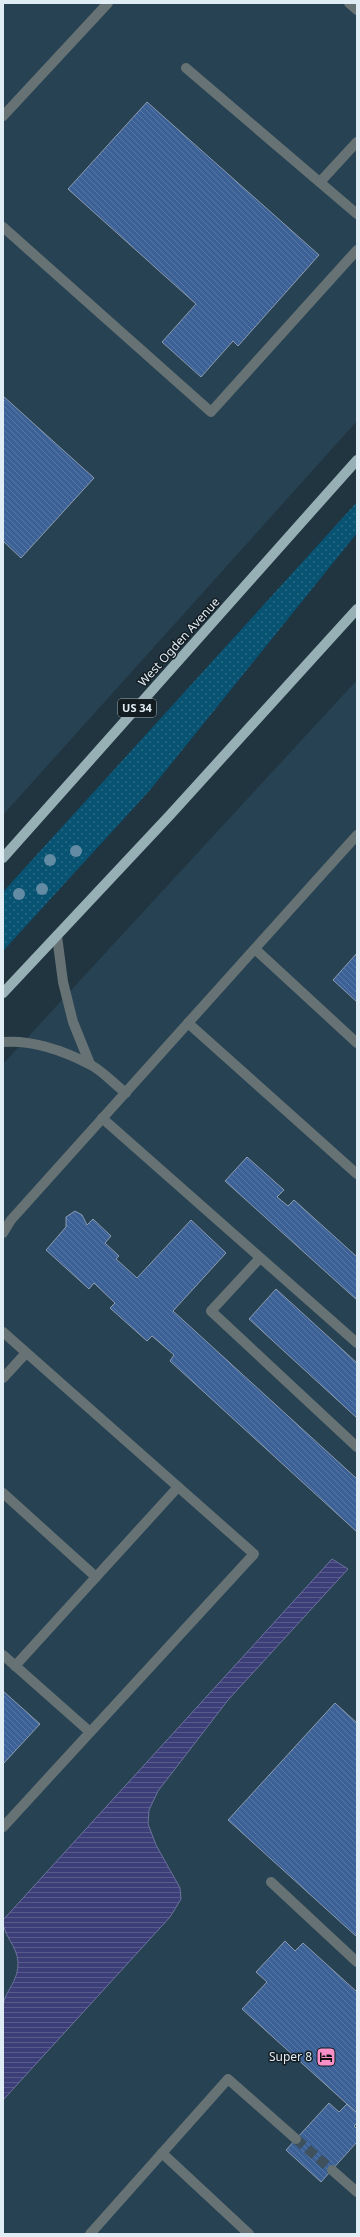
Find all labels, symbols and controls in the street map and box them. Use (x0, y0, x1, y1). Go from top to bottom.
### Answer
street label: West Ogden Avenue (134, 593, 223, 690)
road number: US 34 (118, 699, 156, 717)
hotel icon: Super 8 (315, 2046, 337, 2068)
place label: Super 8 (269, 2048, 312, 2065)

